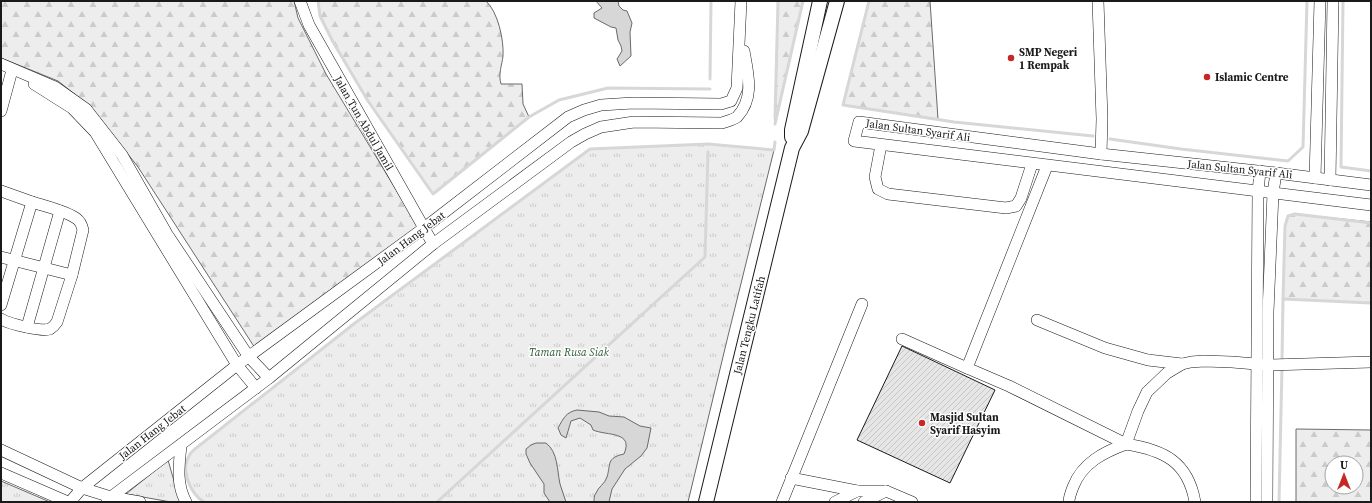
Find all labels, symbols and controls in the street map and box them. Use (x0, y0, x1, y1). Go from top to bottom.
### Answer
place label: SMP Negeri 1 Rempak (1019, 45, 1078, 73)
marker: SMP Negeri 1 Rempak (1006, 53, 1016, 63)
place label: Islamic Centre (1215, 70, 1289, 85)
street label: Jalan Tun Abdul Jamil (330, 72, 397, 173)
marker: Islamic Centre (1202, 72, 1212, 82)
street label: Jalan Sultan Syarif Ali (864, 116, 971, 145)
street label: Jalan Sultan Syarif Ali (1186, 156, 1293, 182)
street label: Jalan Hang Jebat (374, 208, 449, 269)
street label: Jalan Tengku Latifah (730, 274, 769, 377)
park label: Taman Rusa Siak (529, 345, 610, 360)
street label: Jalan Hang Jebat (115, 401, 189, 464)
place label: Masjid Sultan Syarif Hasyim (930, 410, 1000, 438)
marker: Masjid Sultan Syarif Hasyim (917, 418, 927, 428)
north arrow (1324, 455, 1364, 495)
text: U (1340, 458, 1348, 473)

